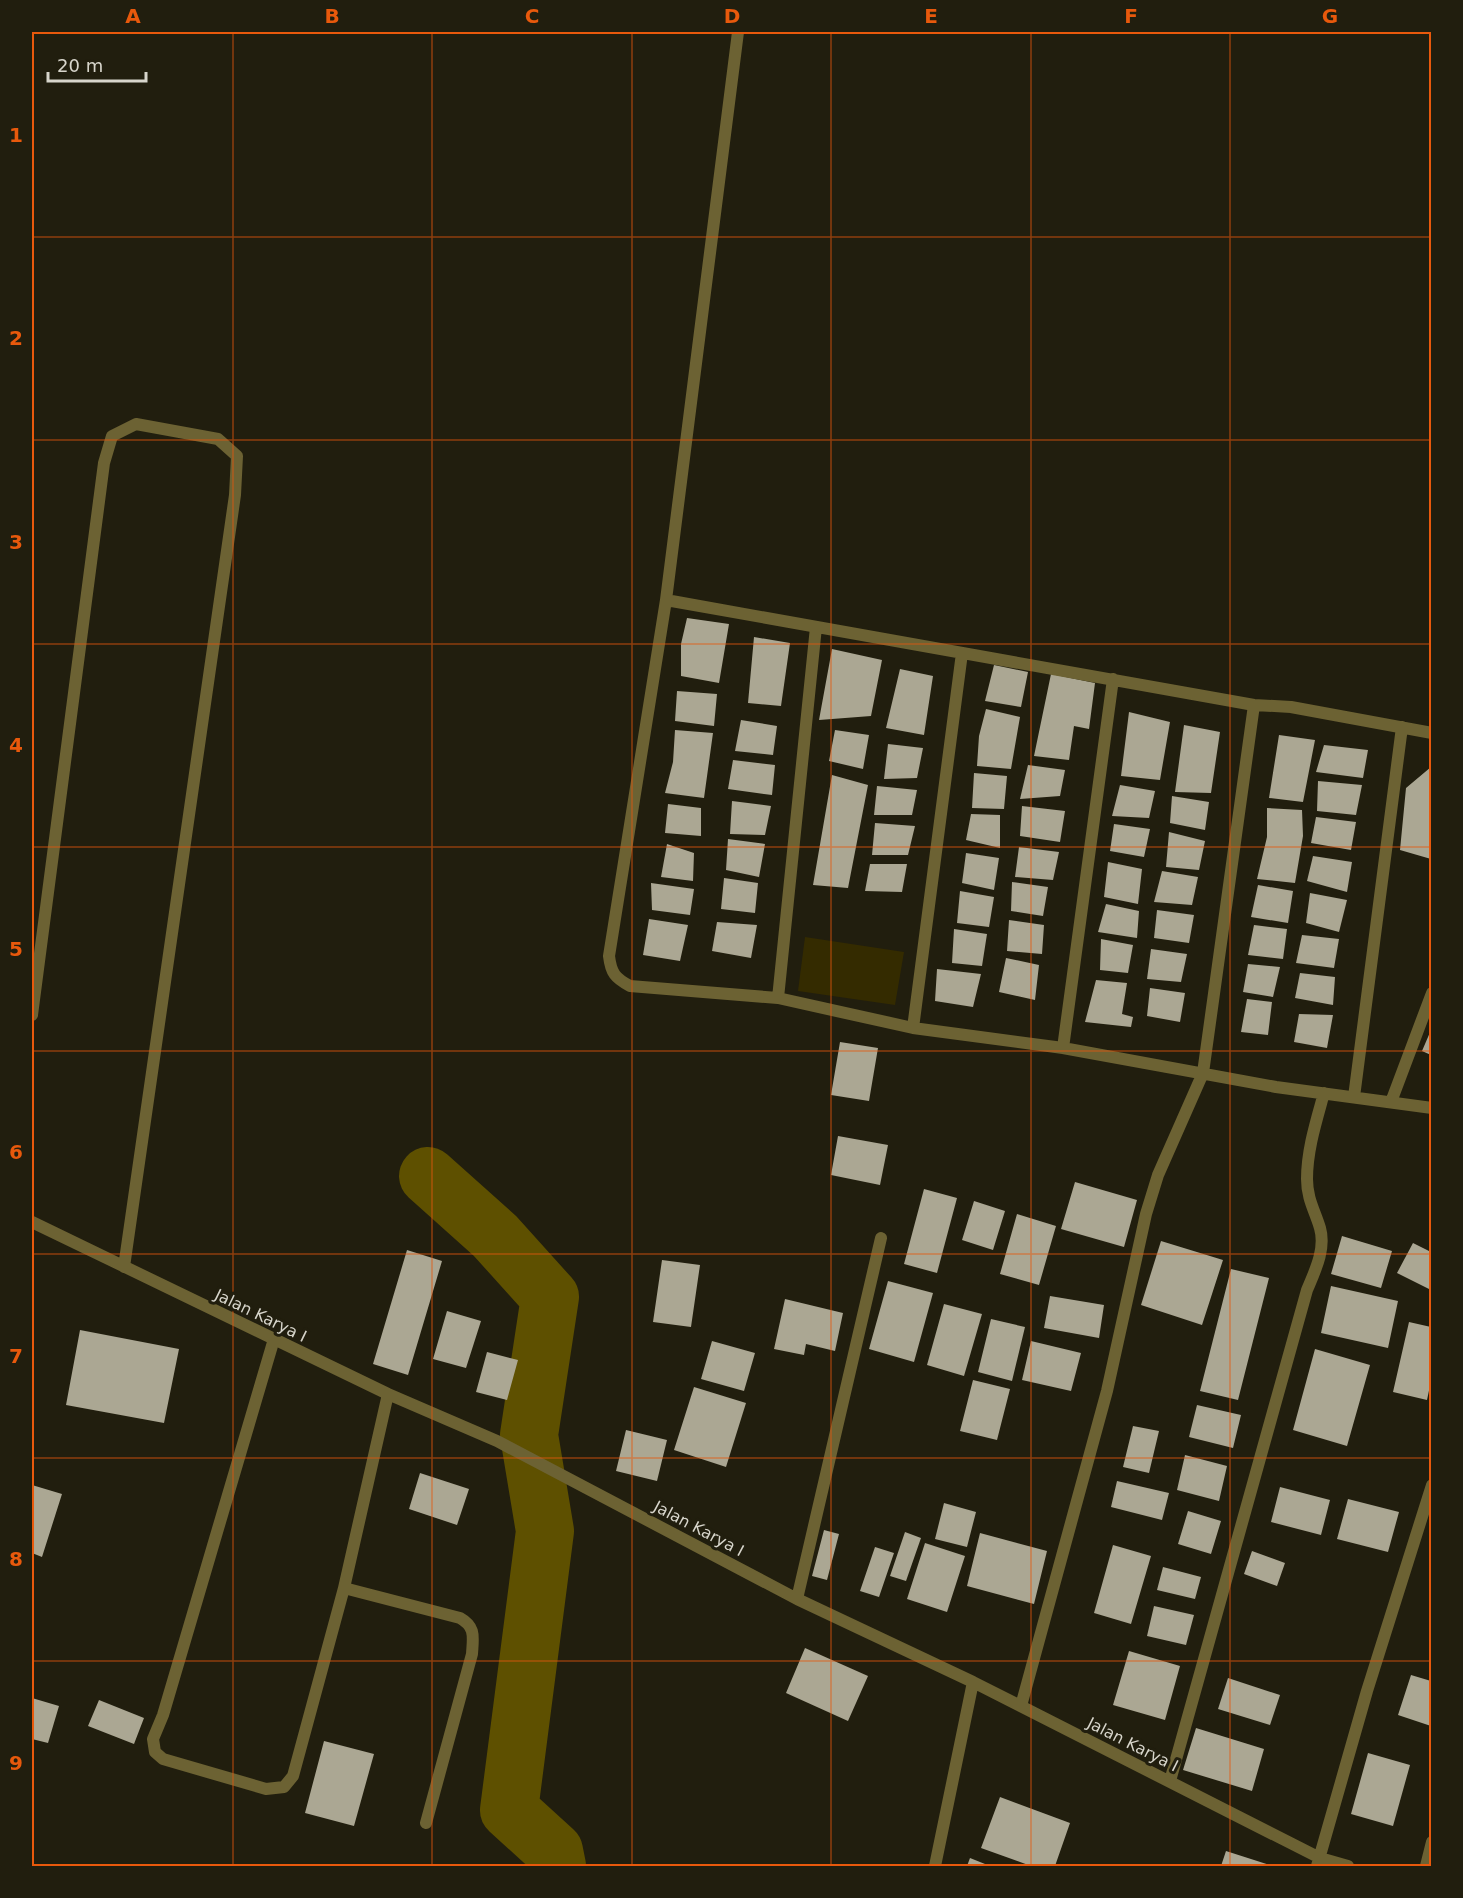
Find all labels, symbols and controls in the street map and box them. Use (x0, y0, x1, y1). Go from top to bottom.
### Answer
text: A (125, 4, 141, 28)
text: B (324, 4, 340, 28)
text: C (525, 4, 539, 28)
text: D (724, 4, 740, 28)
text: E (924, 4, 938, 28)
text: F (1124, 4, 1138, 28)
text: G (1322, 4, 1338, 28)
scale bar (48, 45, 146, 83)
text: 20 m (57, 55, 103, 76)
text: 1 (9, 123, 23, 147)
text: 2 (9, 326, 23, 350)
text: 3 (9, 530, 23, 554)
text: 4 (9, 733, 23, 757)
text: 5 (9, 937, 23, 961)
text: 6 (9, 1140, 23, 1164)
street label: Jalan Karya I (211, 1285, 310, 1346)
text: 7 (9, 1344, 23, 1368)
street label: Jalan Karya I (649, 1496, 747, 1560)
text: 8 (9, 1547, 23, 1571)
street label: Jalan Karya I (1083, 1713, 1181, 1776)
text: 9 (9, 1751, 23, 1775)

